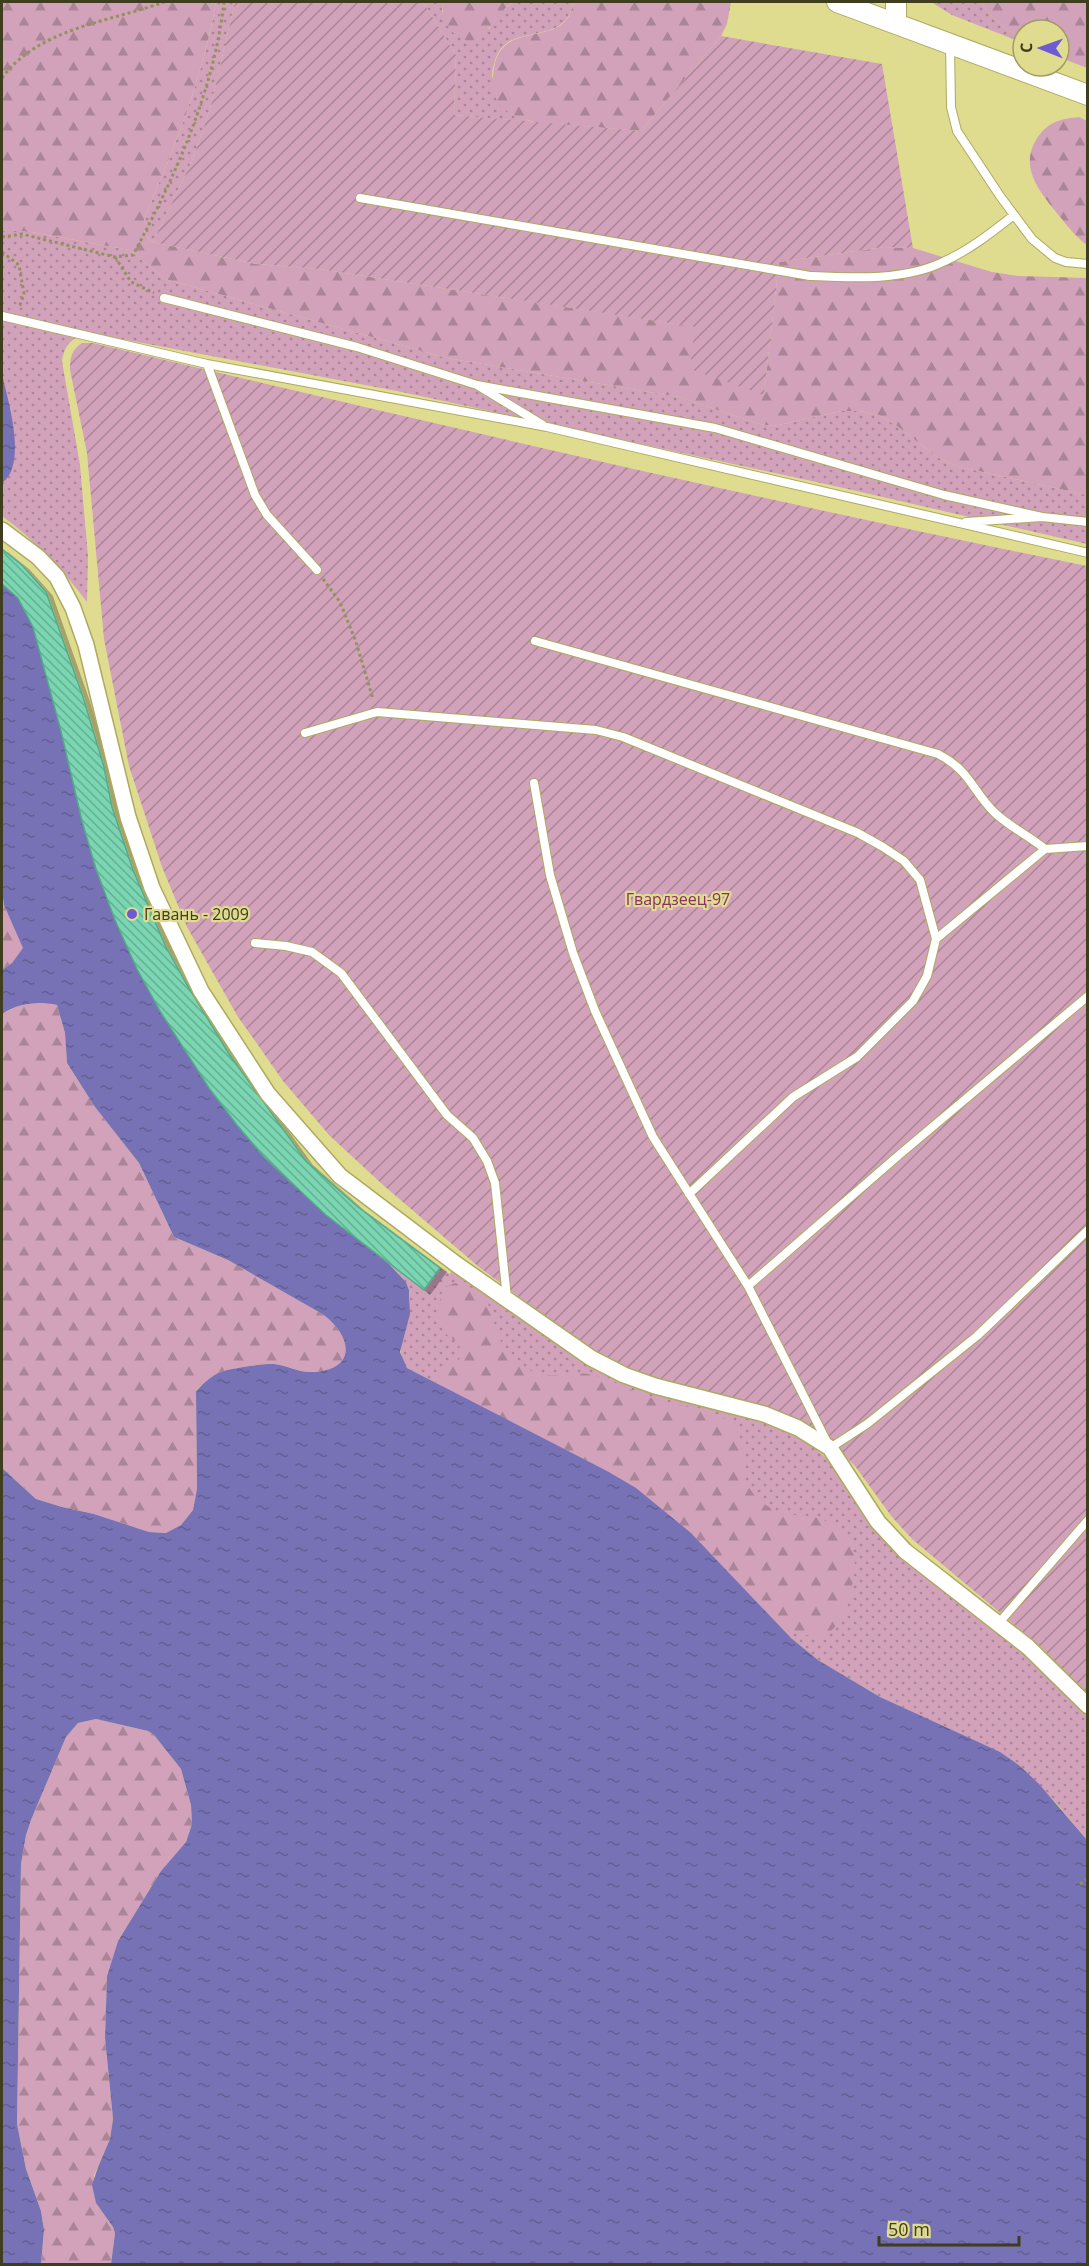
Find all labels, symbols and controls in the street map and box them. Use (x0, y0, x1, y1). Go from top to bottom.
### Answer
north arrow (1011, 18, 1071, 78)
text: С (1015, 42, 1037, 53)
park label: Гвардзеец-97 (626, 888, 730, 910)
place label: Гавань - 2009 (144, 903, 249, 925)
marker: Гавань - 2009 (125, 907, 139, 921)
scale bar (879, 2209, 1018, 2247)
text: 50 m (888, 2217, 930, 2241)

